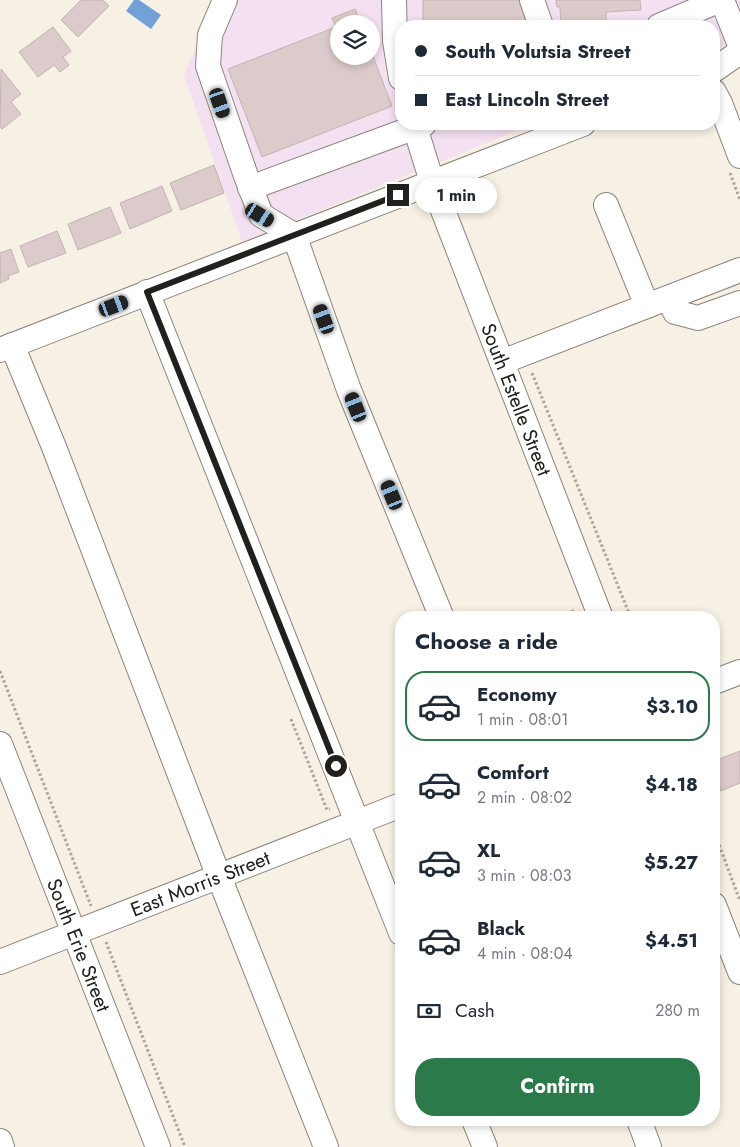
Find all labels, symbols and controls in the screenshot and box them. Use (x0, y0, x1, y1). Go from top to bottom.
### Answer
map controls (330, 15, 380, 65)
button: layers (330, 15, 380, 65)
text: South Volutsia Street (445, 38, 630, 65)
car (208, 86, 231, 120)
text: East Lincoln Street (445, 86, 609, 113)
callout: 1 min (416, 178, 498, 212)
route end (387, 184, 409, 206)
text: 1 min (436, 184, 476, 207)
car (243, 201, 276, 229)
car (97, 294, 130, 318)
car (311, 302, 336, 336)
street label: South Estelle Street (474, 319, 559, 480)
car (343, 390, 368, 424)
car (379, 478, 404, 512)
text: Choose a ride (415, 625, 558, 657)
text: Economy (477, 681, 557, 708)
icon: car (417, 684, 462, 729)
text: $3.10 (646, 693, 698, 720)
text: 1 min · 08:01 (477, 708, 568, 731)
route start (325, 755, 347, 777)
text: Comfort (477, 759, 549, 786)
icon: car (417, 762, 462, 807)
text: $4.18 (645, 771, 698, 798)
text: 2 min · 08:02 (477, 786, 572, 809)
text: XL (477, 837, 500, 864)
icon: car (417, 840, 462, 885)
street label: East Morris Street (126, 843, 274, 924)
text: $5.27 (644, 849, 698, 876)
text: 3 min · 08:03 (477, 864, 571, 887)
street label: South Erie Street (40, 874, 118, 1016)
text: Black (477, 915, 525, 942)
icon: car (417, 918, 462, 963)
text: $4.51 (645, 927, 698, 954)
text: 4 min · 08:04 (477, 942, 573, 965)
icon: cash (415, 997, 443, 1025)
text: Cash (455, 997, 495, 1024)
text: 280 m (655, 999, 700, 1022)
button: Confirm (415, 1058, 700, 1116)

